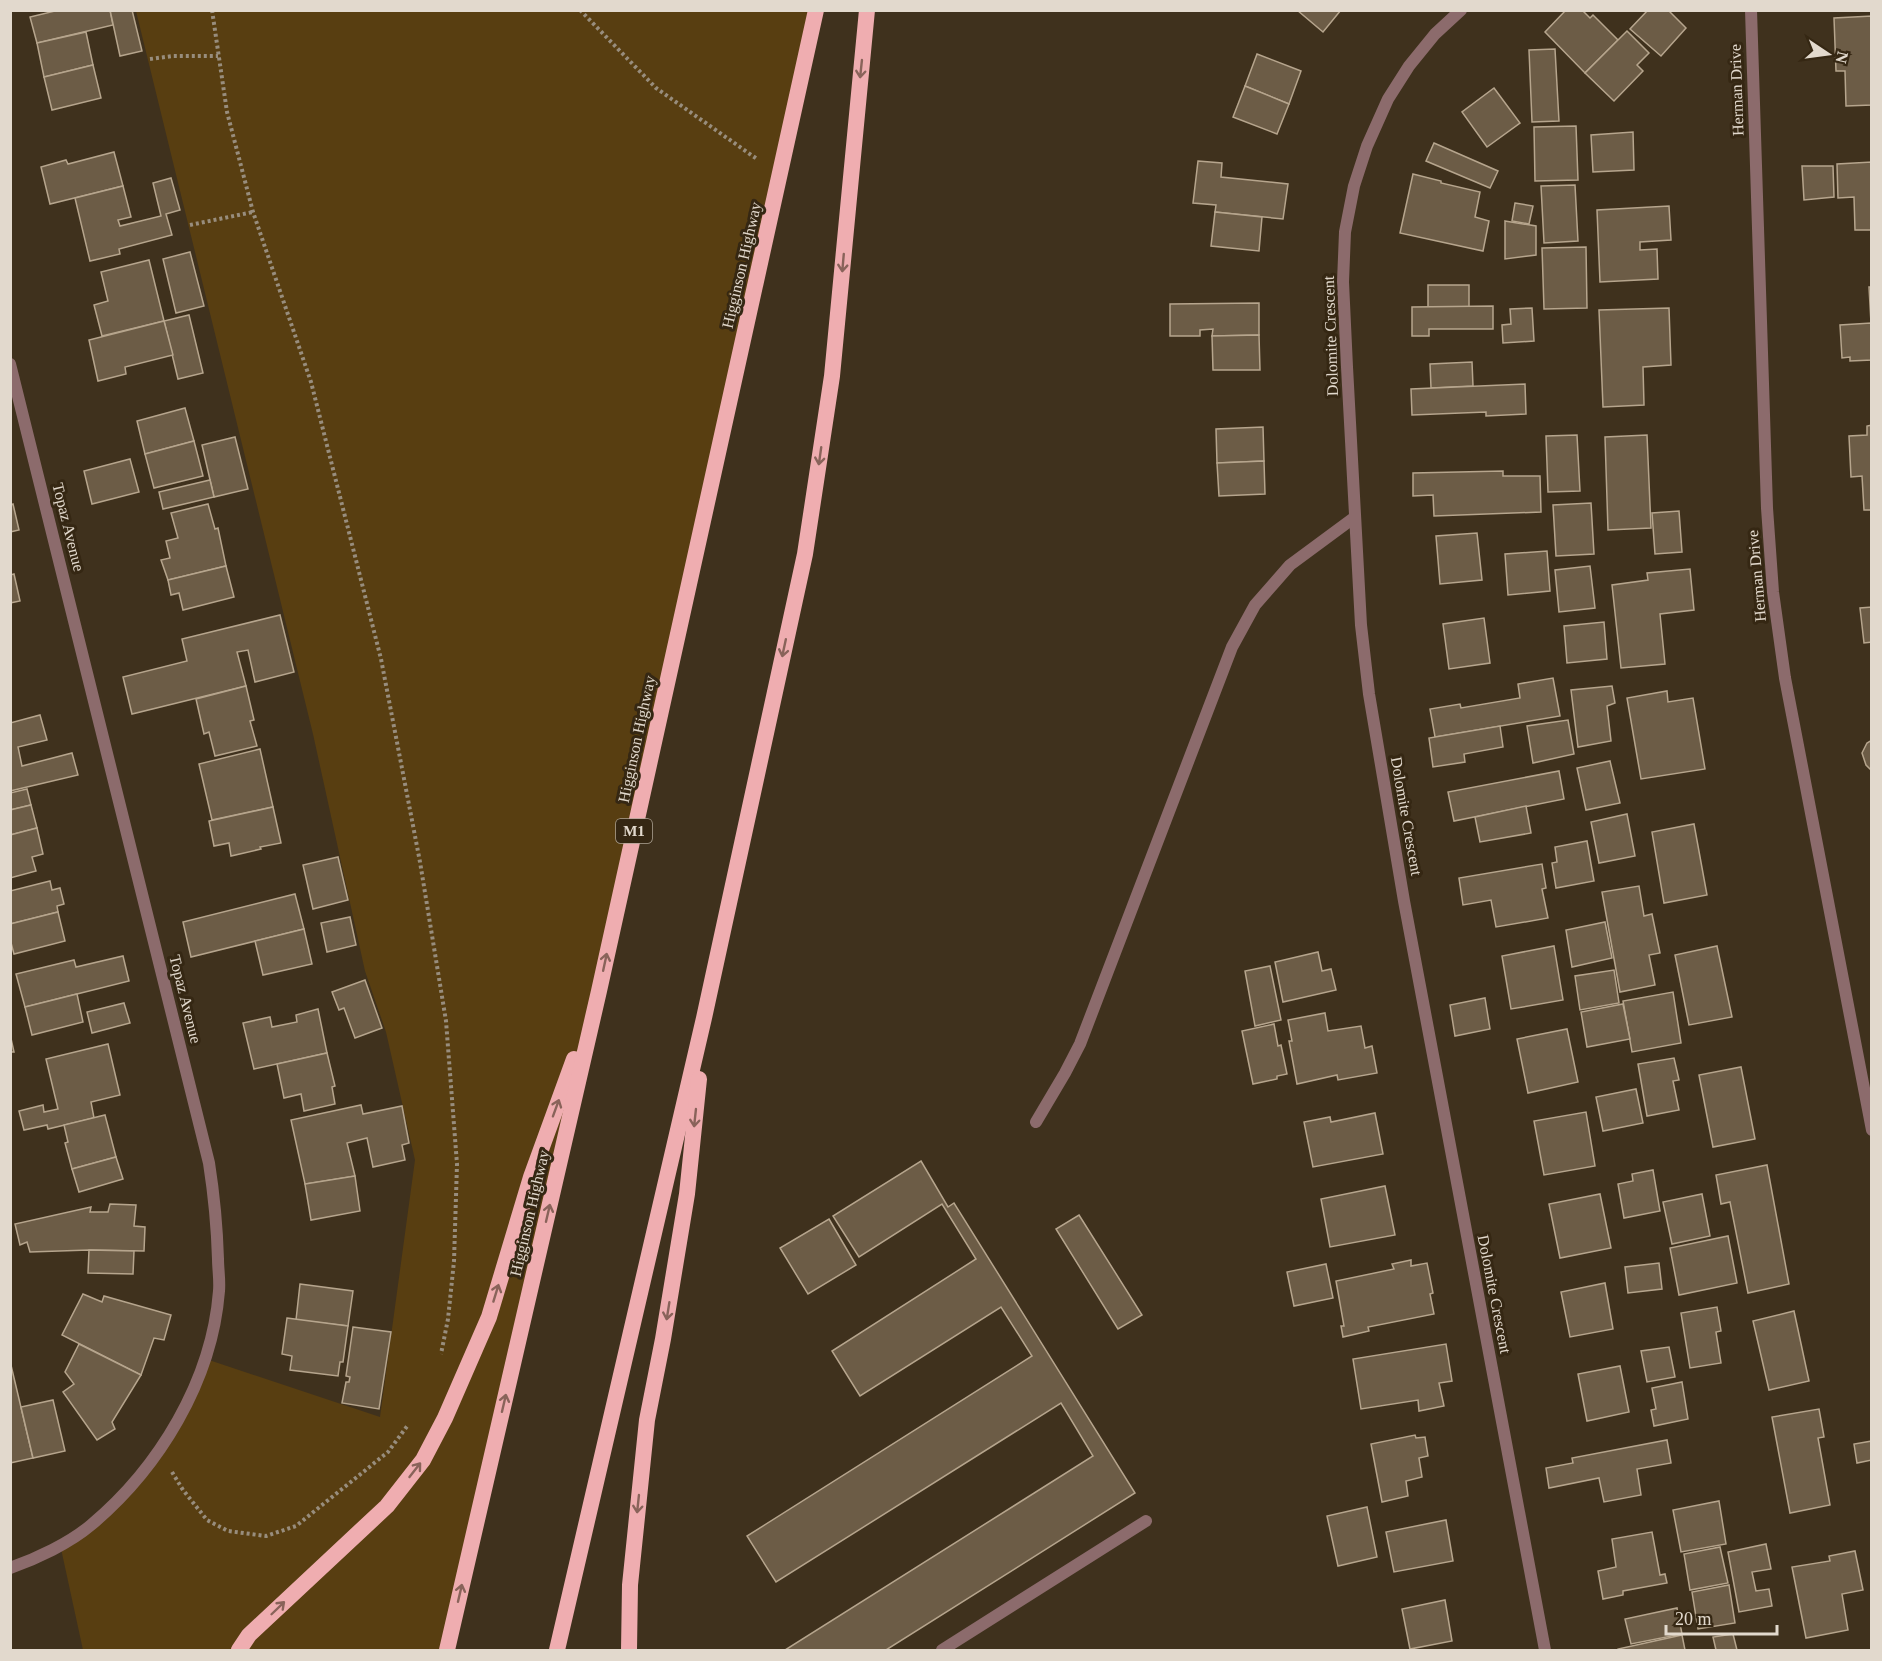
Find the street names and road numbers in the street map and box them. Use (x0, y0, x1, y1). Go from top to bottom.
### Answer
street label: Herman Drive (1726, 44, 1747, 136)
street label: Higginson Highway (719, 200, 765, 330)
street label: Dolomite Crescent (1320, 275, 1341, 396)
street label: Topaz Avenue (48, 481, 88, 573)
street label: Herman Drive (1744, 529, 1769, 623)
street label: Higginson Highway (615, 674, 659, 804)
street label: Dolomite Crescent (1388, 755, 1425, 877)
road number: M1 (616, 819, 652, 843)
street label: Topaz Avenue (165, 953, 205, 1045)
street label: Higginson Highway (507, 1148, 553, 1278)
street label: Dolomite Crescent (1475, 1233, 1514, 1355)

